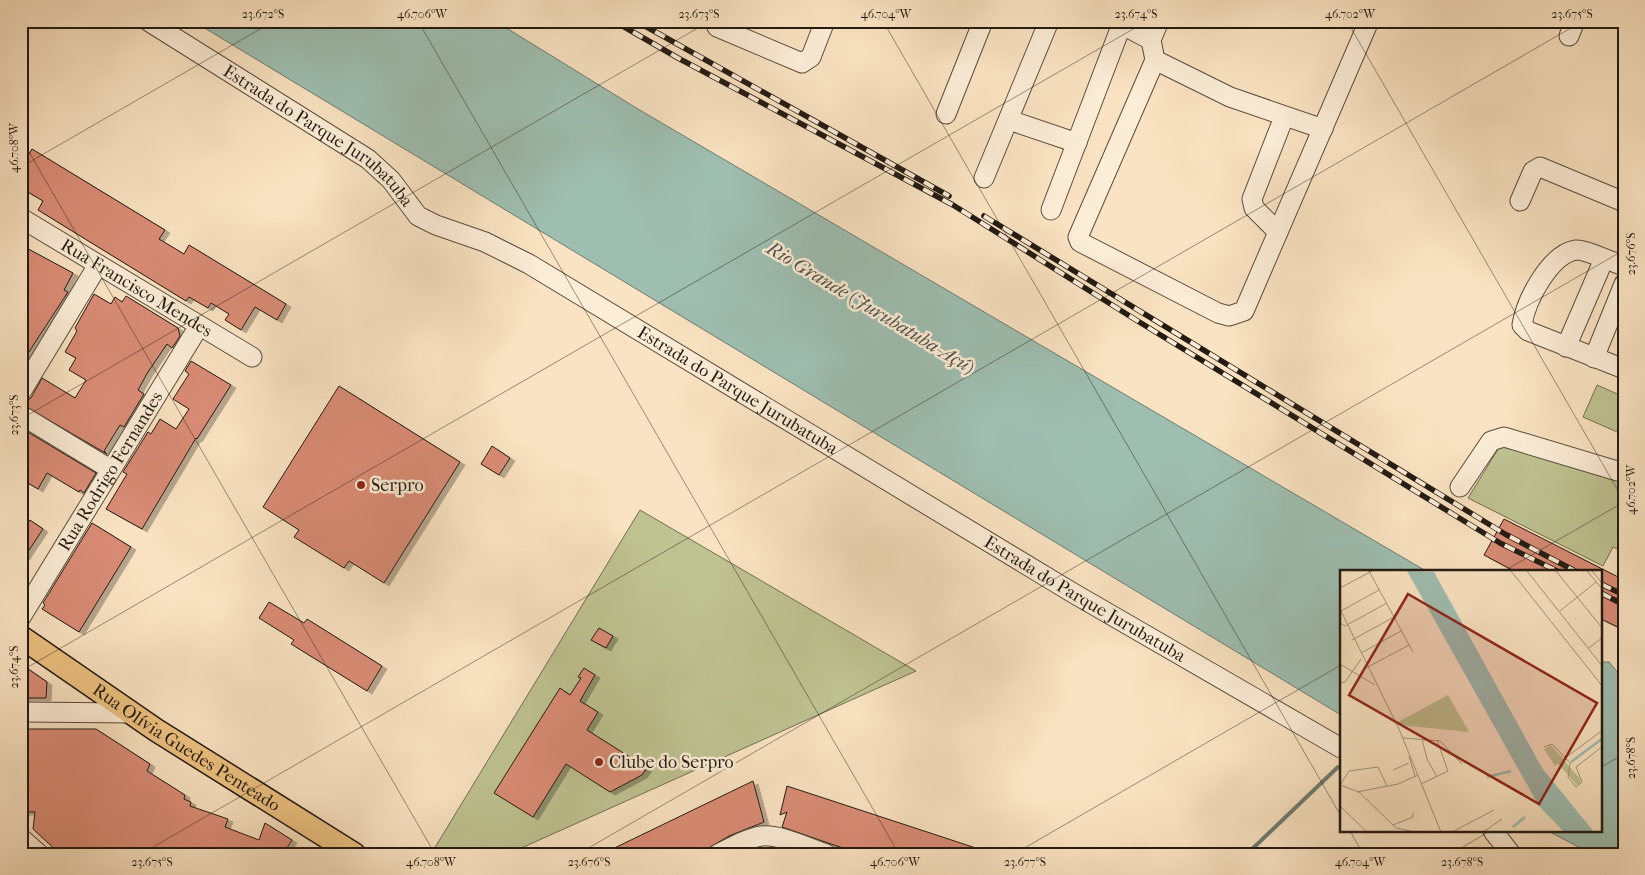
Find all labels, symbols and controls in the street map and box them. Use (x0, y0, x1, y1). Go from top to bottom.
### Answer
text: 23.672°S (242, 7, 284, 21)
text: 46.706°W (397, 7, 448, 21)
text: 23.673°S (678, 7, 720, 21)
text: 46.704°W (861, 7, 913, 21)
text: 23.674°S (1115, 7, 1157, 21)
text: 46.702°W (1325, 7, 1376, 21)
text: 23.675°S (1551, 7, 1593, 21)
street label: Estrada do Parque Jurubatuba (219, 61, 418, 211)
text: 46.708°W (7, 122, 21, 173)
text: 23.676°S (1624, 233, 1638, 275)
street label: Rua Francisco Mendes (57, 234, 216, 342)
water label: Rio Grande (Jurubatuba-Açú) (761, 236, 978, 379)
street label: Estrada do Parque Jurubatuba (634, 322, 842, 460)
street label: Rua Rodrigo Fernandes (54, 388, 168, 555)
text: 23.673°S (7, 394, 21, 436)
text: 46.702°W (1624, 464, 1638, 515)
place label: Serpro (371, 475, 424, 496)
marker: Serpro (355, 479, 367, 491)
street label: Estrada do Parque Jurubatuba (980, 532, 1190, 667)
inset map (1340, 570, 1602, 832)
text: 23.674°S (7, 646, 21, 688)
street label: Rua Olívia Guedes Penteado (88, 679, 284, 816)
text: 23.678°S (1624, 737, 1638, 779)
place label: Clube do Serpro (609, 752, 734, 773)
marker: Clube do Serpro (593, 756, 605, 768)
text: 23.675°S (131, 855, 173, 869)
text: 46.708°W (406, 855, 457, 869)
text: 23.676°S (568, 855, 610, 869)
text: 46.706°W (870, 855, 921, 869)
text: 23.677°S (1004, 855, 1046, 869)
text: 46.704°W (1335, 855, 1387, 869)
text: 23.678°S (1441, 855, 1483, 869)

